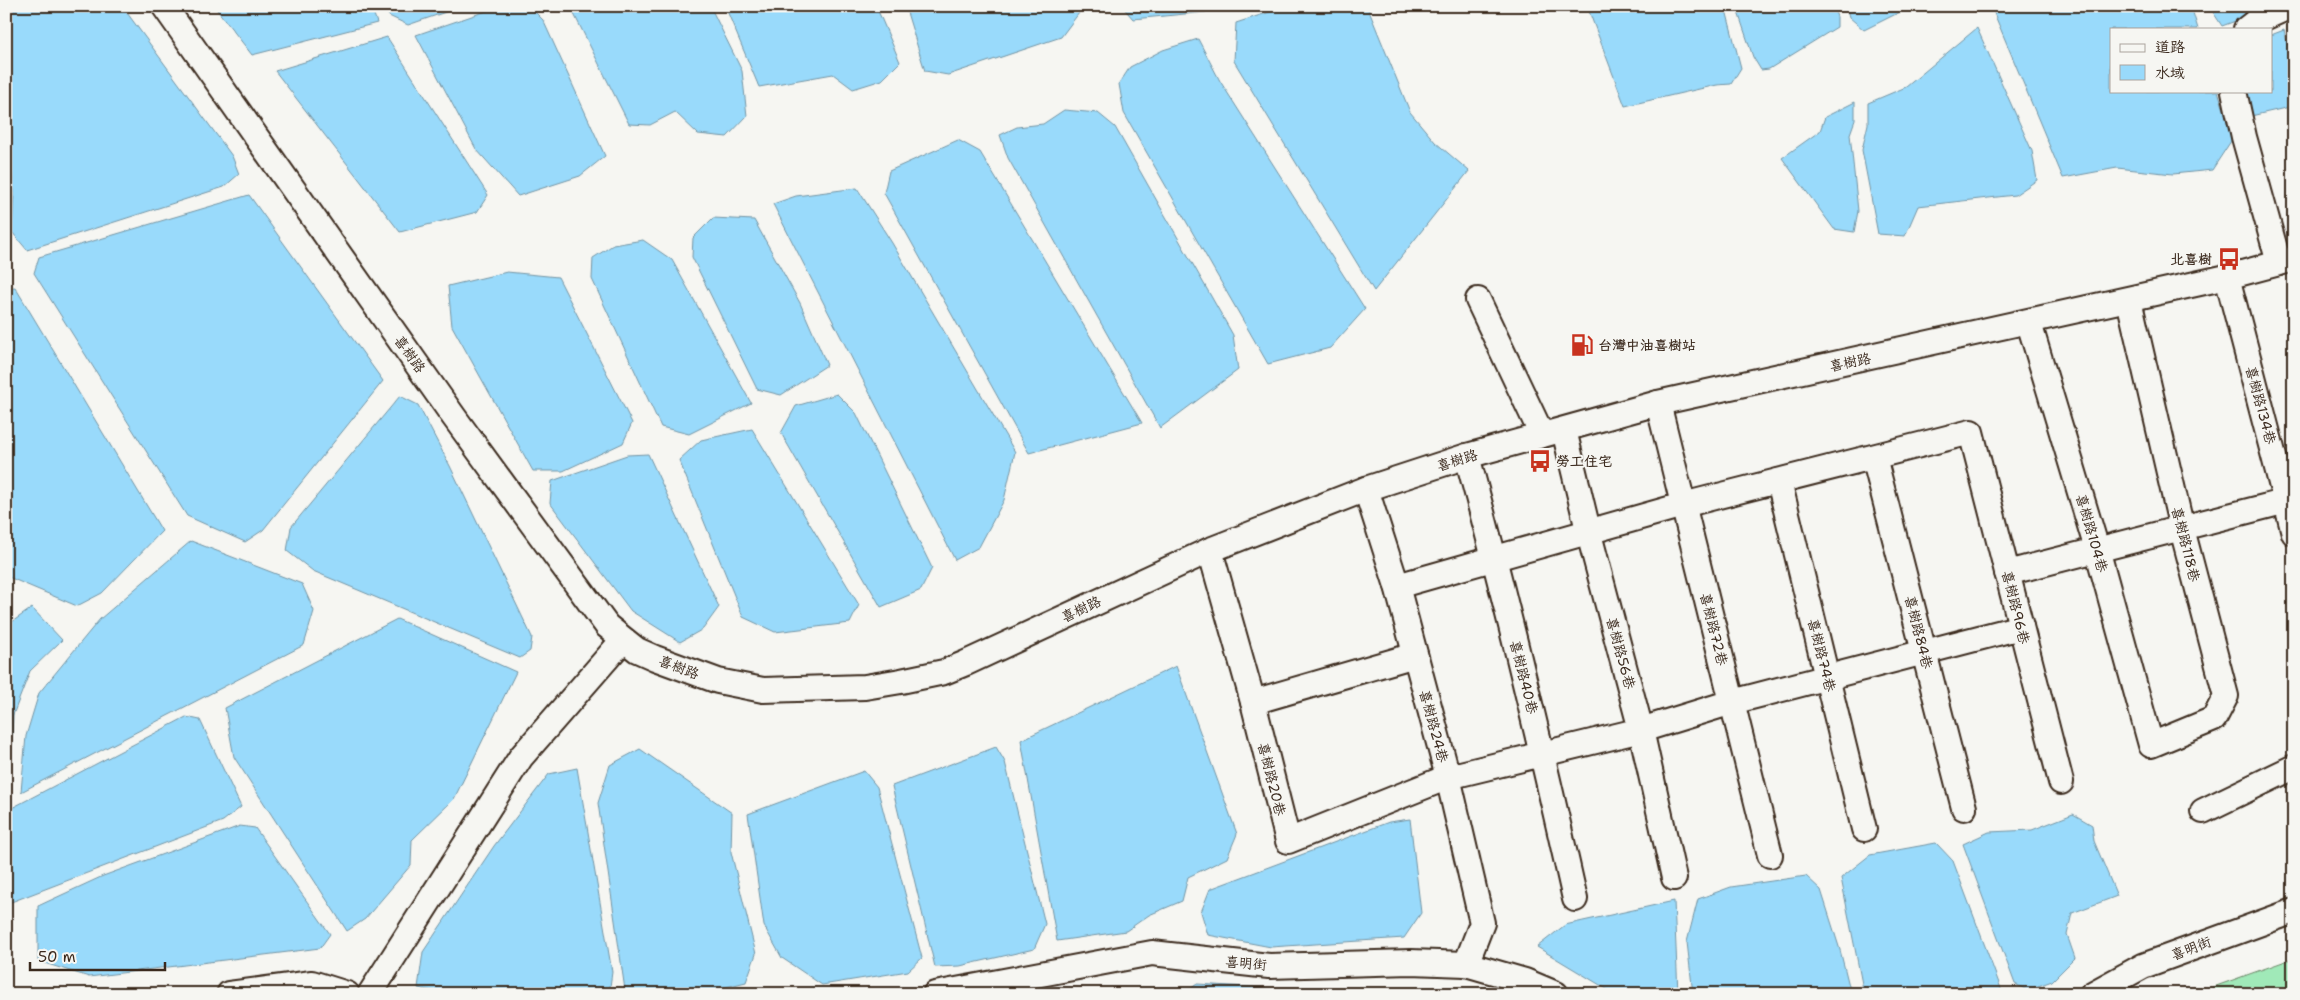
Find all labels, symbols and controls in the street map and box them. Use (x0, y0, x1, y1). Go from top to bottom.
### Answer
legend (2110, 28, 2272, 92)
text: 道路 (2155, 37, 2185, 57)
text: 水域 (2155, 63, 2185, 83)
bus stop icon: 北喜樹 (2216, 246, 2242, 272)
place label: 北喜樹 (2170, 250, 2212, 268)
street label: 喜樹路 (391, 332, 429, 376)
fuel station icon: 台灣中油喜樹站 (1569, 332, 1595, 358)
place label: 台灣中油喜樹站 (1598, 336, 1696, 354)
street label: 喜樹路 (1828, 349, 1872, 375)
street label: 喜樹路134巷 (2242, 364, 2280, 447)
street label: 喜樹路 (1434, 445, 1480, 475)
bus stop icon: 勞工住宅 (1527, 448, 1553, 474)
place label: 勞工住宅 (1556, 452, 1612, 470)
street label: 喜樹路104巷 (2072, 492, 2112, 575)
street label: 喜樹路118巷 (2168, 505, 2204, 584)
street label: 喜樹路96巷 (1998, 568, 2034, 647)
street label: 喜樹路72巷 (1696, 591, 1732, 668)
street label: 喜樹路 (1058, 592, 1104, 626)
street label: 喜樹路84巷 (1901, 593, 1937, 672)
street label: 喜樹路56巷 (1603, 615, 1640, 692)
street label: 喜樹路74巷 (1804, 616, 1840, 695)
street label: 喜樹路40巷 (1506, 638, 1542, 717)
street label: 喜樹路 (656, 651, 702, 683)
street label: 喜樹路24巷 (1416, 688, 1453, 765)
street label: 喜樹路20巷 (1254, 740, 1290, 819)
street label: 喜明街 (2168, 932, 2214, 964)
scale bar (30, 940, 165, 972)
text: 50 m (38, 947, 76, 967)
street label: 喜明街 (1224, 952, 1268, 974)

